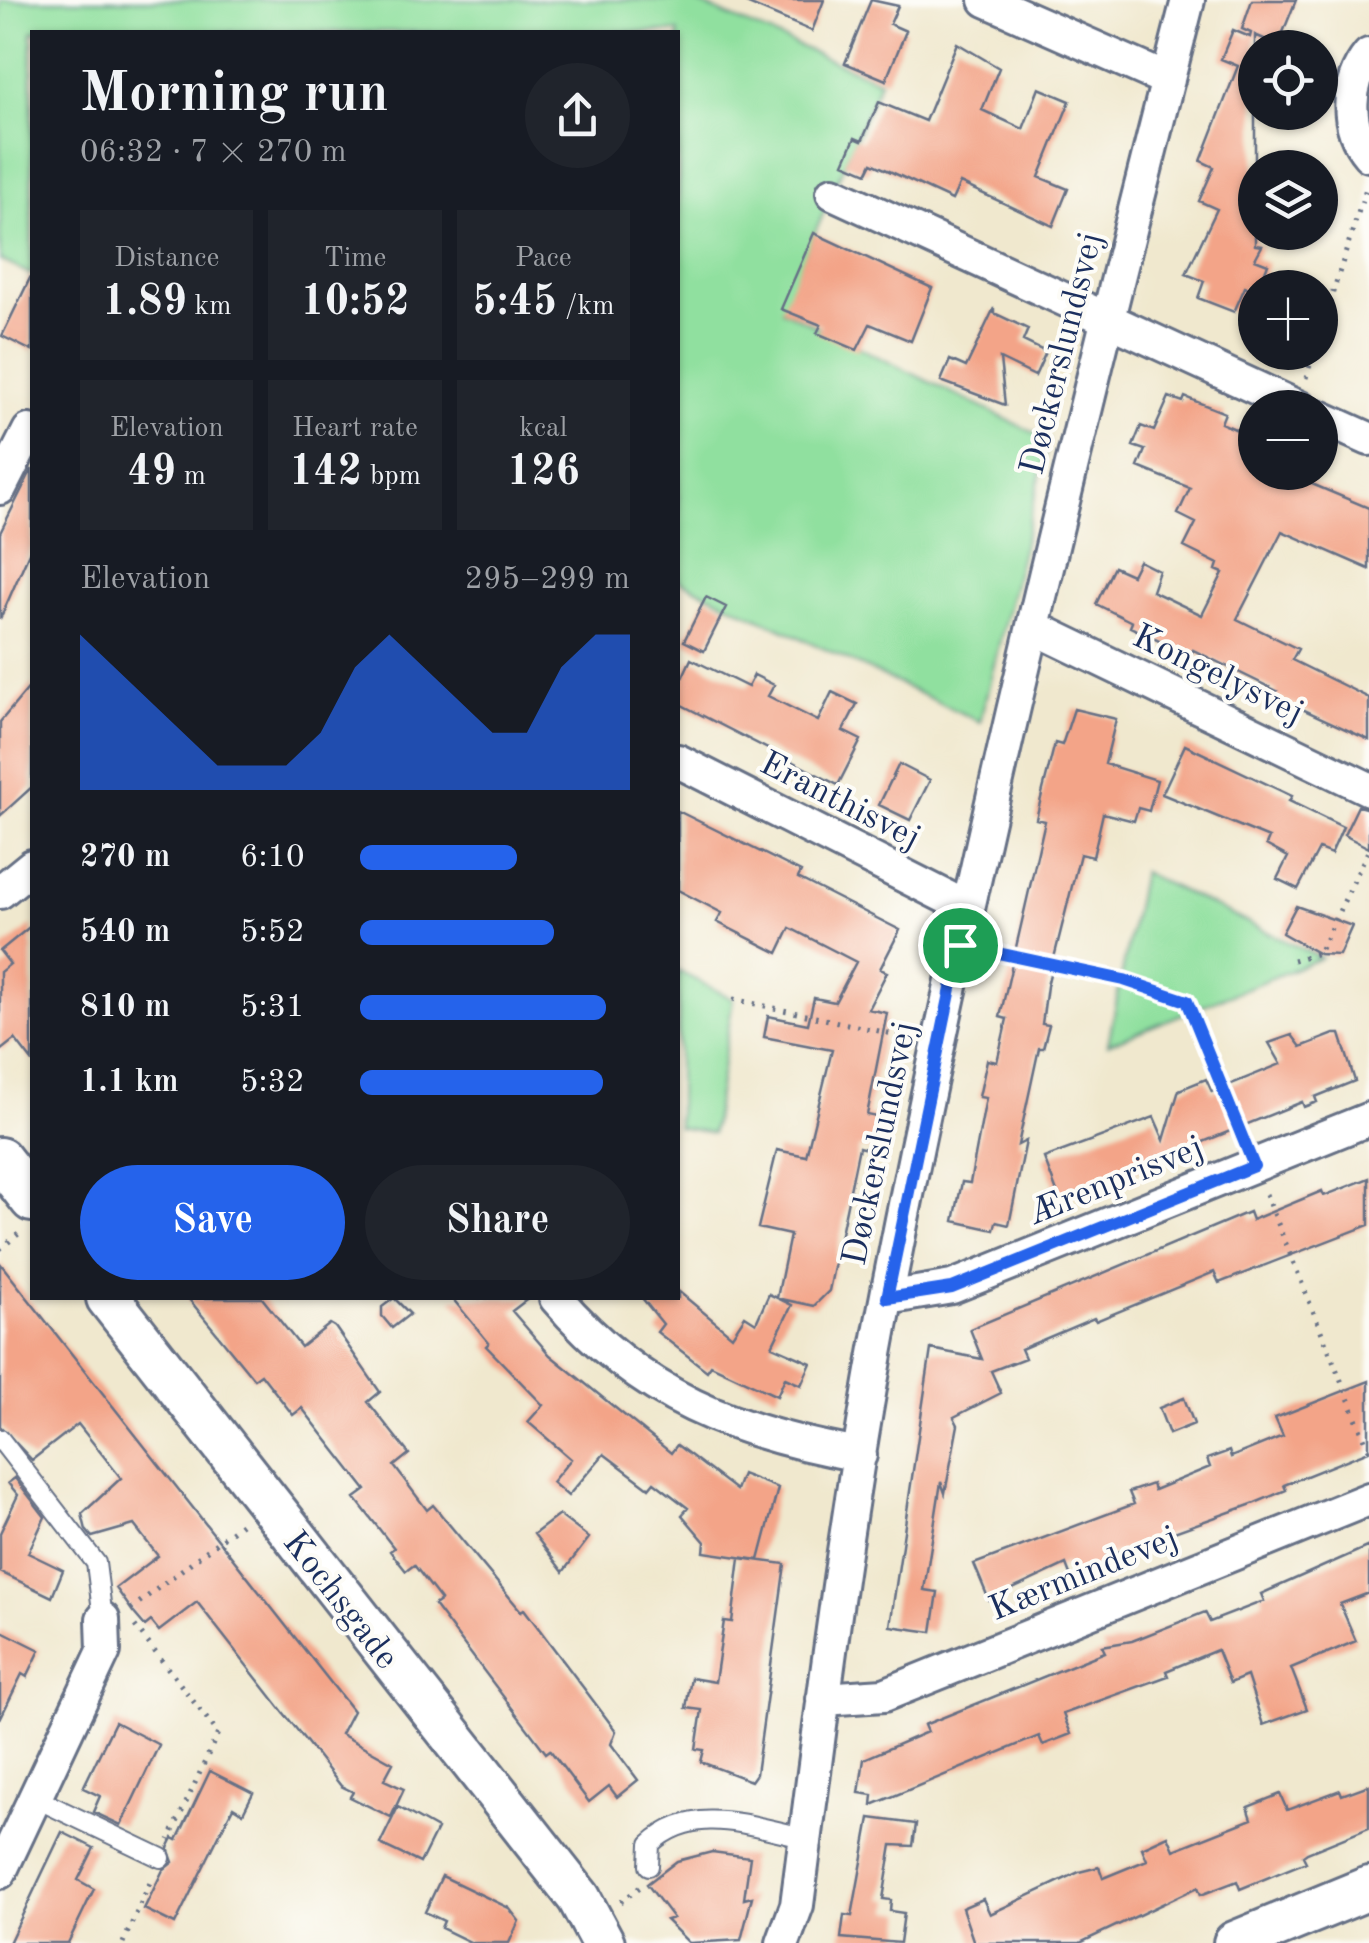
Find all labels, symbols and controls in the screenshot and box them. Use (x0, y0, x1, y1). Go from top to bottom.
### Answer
map controls (1238, 30, 1338, 490)
button: locate (1238, 30, 1338, 130)
button: share (525, 63, 630, 168)
text: Morning run (80, 68, 389, 123)
text: 06:32 · 7 × 270 m (80, 137, 347, 169)
button: layers (1238, 150, 1338, 250)
street label: Døckerslundsvej (1015, 229, 1109, 478)
text: Distance (114, 245, 219, 273)
text: Time (324, 245, 386, 273)
text: Pace (515, 245, 572, 273)
button: + (1238, 270, 1338, 370)
text: 1.89 (102, 282, 187, 324)
text: 10:52 (300, 282, 410, 324)
text: 5:45 (472, 282, 557, 324)
text: km (187, 293, 231, 321)
text: /km (557, 293, 614, 321)
button: − (1238, 390, 1338, 490)
text: Elevation (110, 415, 224, 443)
text: Heart rate (292, 415, 418, 443)
text: kcal (519, 415, 567, 443)
text: 49 (127, 452, 176, 494)
text: 142 (289, 452, 362, 494)
text: 126 (507, 452, 580, 494)
text: m (176, 463, 206, 491)
text: bpm (362, 463, 421, 491)
text: Elevation (80, 564, 210, 596)
text: 295–299 m (464, 564, 630, 596)
street label: Kongelysvej (1127, 619, 1309, 732)
street label: Eranthisvej (754, 746, 926, 856)
text: 270 m (80, 842, 170, 874)
text: 6:10 (240, 842, 305, 874)
pin (918, 903, 1003, 988)
text: 540 m (80, 917, 170, 949)
text: 5:52 (240, 917, 305, 949)
icon: arrive (933, 918, 988, 973)
text: 810 m (80, 992, 170, 1024)
text: 5:31 (240, 992, 305, 1024)
street label: Døckerslundsvej (838, 1018, 923, 1269)
text: 1.1 km (80, 1067, 179, 1099)
text: 5:32 (240, 1067, 305, 1099)
street label: Ærenprisvej (1023, 1130, 1209, 1232)
button: Save (80, 1165, 345, 1280)
button: Share (365, 1165, 630, 1280)
street label: Kærmindevej (985, 1521, 1183, 1628)
street label: Kochsgade (276, 1525, 404, 1676)

